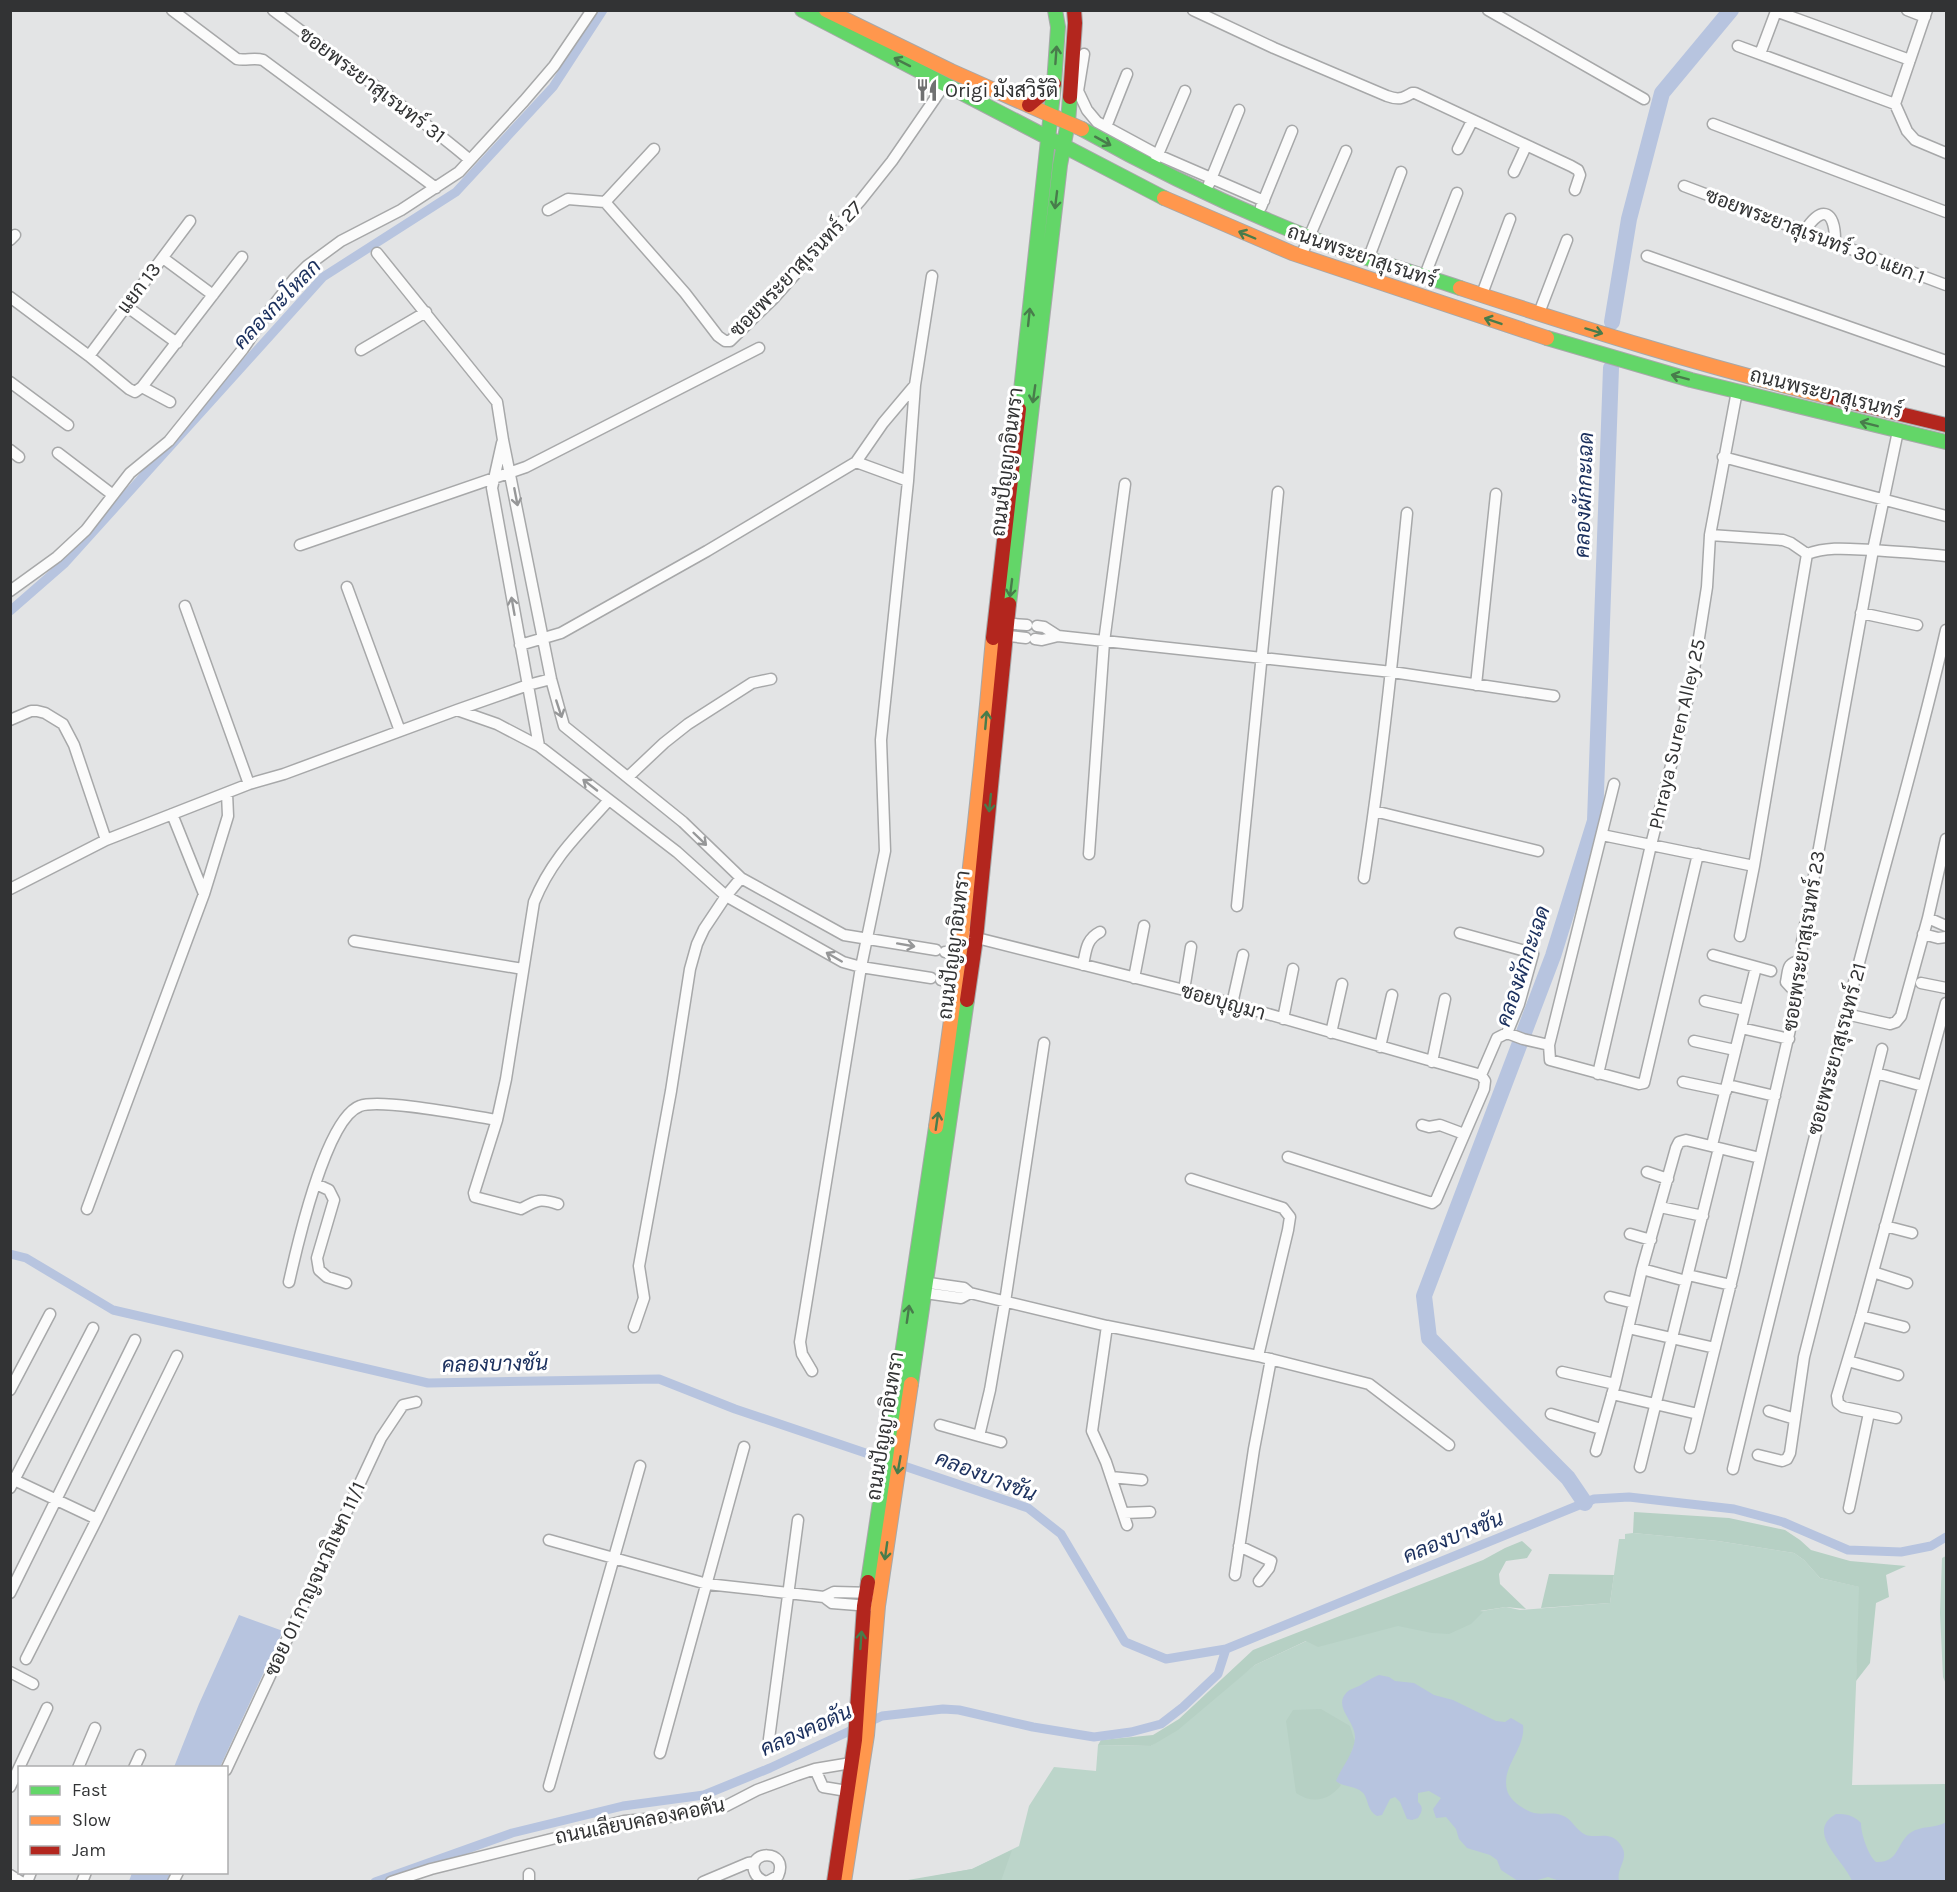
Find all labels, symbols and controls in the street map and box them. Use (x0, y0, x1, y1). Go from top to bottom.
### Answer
street label: ซอยพระยาสุเรนทร์ 31 (293, 20, 452, 149)
one-way arrow (1051, 46, 1062, 66)
one-way arrow (894, 56, 912, 67)
restaurant icon: Origi มังสวิรัติ (914, 77, 940, 103)
place label: Origi มังสวิรัติ (945, 78, 1058, 102)
one-way arrow (1094, 135, 1111, 147)
street label: ซอยพระยาสุเรนทร์ 30 แยก 1 (1701, 181, 1929, 290)
one-way arrow (1050, 190, 1061, 210)
street label: ซอยพระยาสุเรนทร์ 27 (723, 194, 869, 343)
street label: ถนนพระยาสุเรนทร์ (1284, 217, 1440, 294)
one-way arrow (1238, 229, 1256, 240)
water label: คลองกะโหลก (227, 253, 326, 354)
street label: แยก 13 (112, 258, 166, 318)
one-way arrow (1024, 307, 1035, 327)
one-way arrow (1484, 314, 1503, 325)
one-way arrow (1584, 326, 1603, 337)
street label: ถนนพระยาสุเรนทร์ (1747, 360, 1905, 425)
one-way arrow (1671, 371, 1690, 382)
one-way arrow (1028, 384, 1039, 403)
street label: ถนนปัญญาอินทรา (985, 386, 1028, 538)
one-way arrow (1860, 417, 1879, 429)
water label: คลองผักกะเฉด (1570, 432, 1598, 558)
one-way arrow (511, 487, 522, 507)
one-way arrow (1006, 577, 1017, 597)
one-way arrow (507, 597, 518, 616)
street label: Phraya Suren Alley 25 (1644, 636, 1710, 832)
one-way arrow (554, 699, 565, 718)
one-way arrow (981, 710, 992, 730)
one-way arrow (582, 778, 598, 791)
one-way arrow (984, 792, 995, 812)
one-way arrow (693, 832, 708, 847)
street label: ซอยพระยาสุเรนทร์ 23 (1775, 849, 1832, 1033)
street label: ถนนปัญญาอินทรา (932, 869, 975, 1021)
water label: คลองผักกะเฉด (1491, 902, 1555, 1030)
one-way arrow (896, 940, 916, 951)
one-way arrow (826, 951, 843, 963)
street label: ซอยพระยาสุเรนทร์ 21 (1800, 960, 1873, 1138)
street label: ซอยบุญมา (1177, 979, 1268, 1027)
one-way arrow (931, 1112, 942, 1132)
one-way arrow (903, 1305, 914, 1325)
street label: ถนนปัญญาอินทรา (861, 1350, 908, 1502)
water label: คลองบางชัน (442, 1351, 549, 1377)
water label: คลองบางชัน (932, 1446, 1040, 1506)
one-way arrow (893, 1454, 904, 1474)
street label: ซอย 01 กาญจนาภิเษก 11/1 (259, 1478, 370, 1680)
water label: คลองบางชัน (1399, 1506, 1507, 1568)
one-way arrow (880, 1541, 891, 1561)
one-way arrow (856, 1630, 867, 1650)
water label: คลองคอตัน (756, 1699, 856, 1761)
legend (18, 1766, 228, 1874)
text: Fast (72, 1779, 107, 1801)
street label: ถนนเลียบคลองคอตัน (553, 1791, 727, 1849)
text: Slow (72, 1809, 111, 1831)
text: Jam (72, 1839, 106, 1861)

